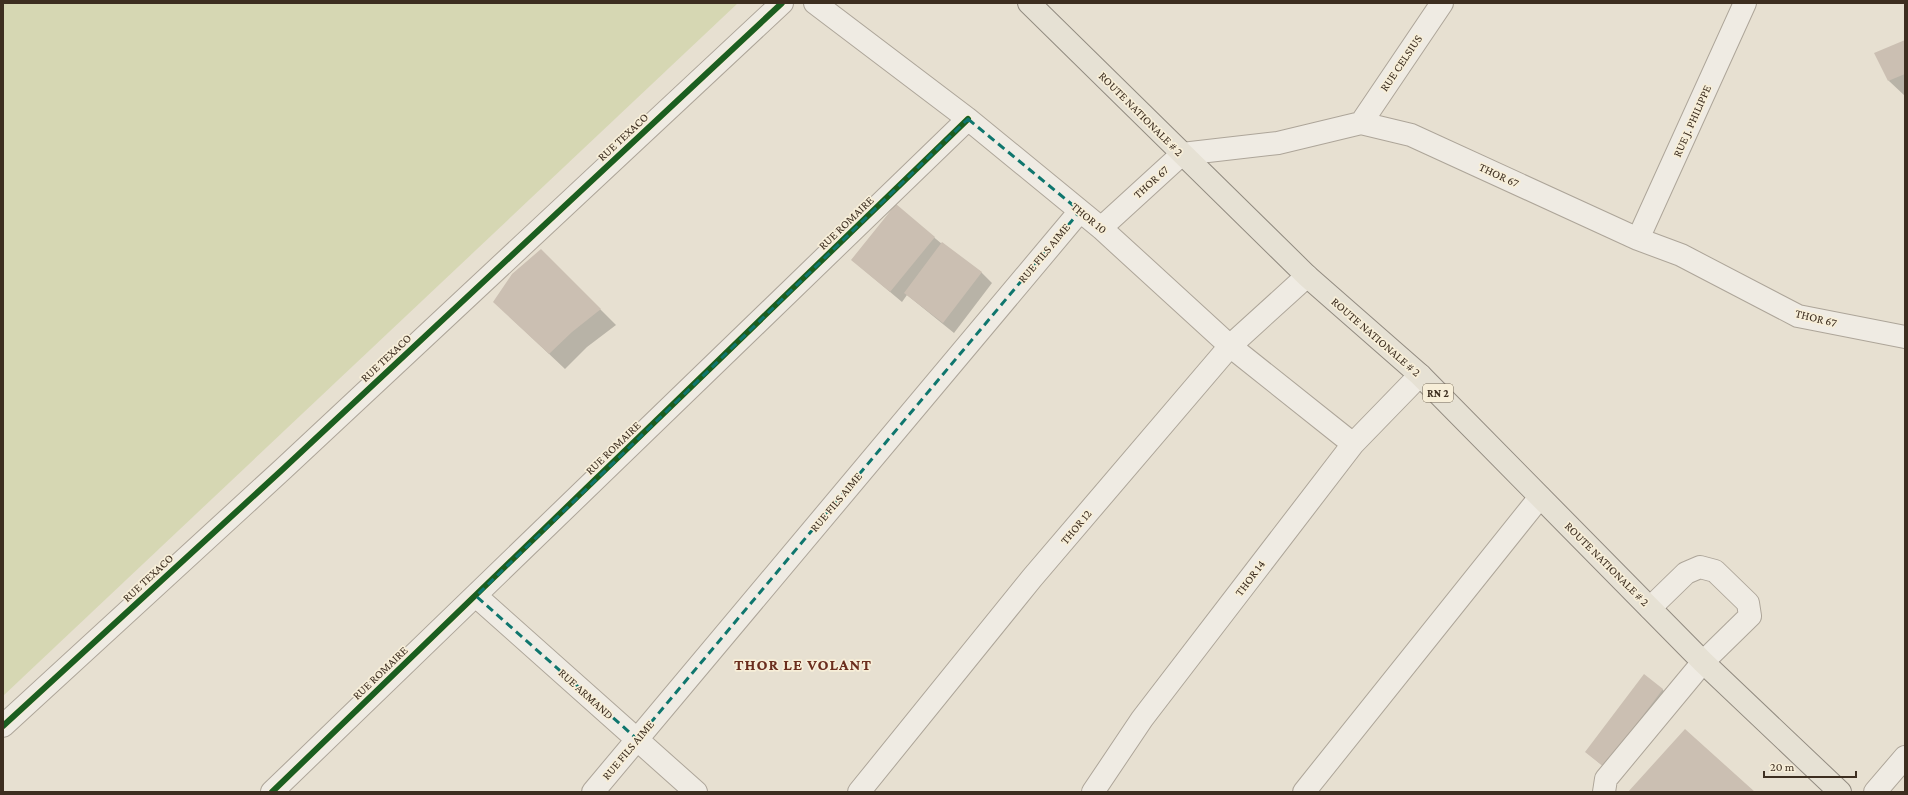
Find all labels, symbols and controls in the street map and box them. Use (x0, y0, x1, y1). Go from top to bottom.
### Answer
street label: RUE CELSIUS (1377, 32, 1425, 94)
street label: ROUTE NATIONALE # 2 (1096, 69, 1186, 159)
street label: RUE J. PHILIPPE (1670, 82, 1714, 159)
street label: RUE TEXACO (595, 110, 651, 164)
street label: THOR 67 (1477, 160, 1522, 191)
street label: THOR 67 (1131, 162, 1172, 201)
street label: RUE ROMAIRE (816, 193, 877, 253)
street label: THOR 10 (1068, 199, 1110, 237)
street label: RUE FILS AIME (1015, 220, 1073, 286)
street label: ROUTE NATIONALE # 2 (1329, 294, 1424, 380)
street label: THOR 67 (1794, 306, 1839, 330)
street label: RUE TEXACO (358, 331, 414, 385)
road number: RN 2 (1423, 384, 1453, 402)
street label: RUE ROMAIRE (583, 418, 644, 478)
street label: RUE FILS AIME (807, 469, 865, 535)
street label: THOR 12 (1057, 507, 1095, 547)
street label: ROUTE NATIONALE # 2 (1562, 519, 1652, 609)
street label: RUE TEXACO (120, 551, 176, 605)
street label: THOR 14 (1232, 557, 1268, 599)
street label: RUE ROMAIRE (350, 643, 411, 703)
district label: THOR LE VOLANT (734, 656, 872, 673)
street label: RUE ARMAND (556, 666, 616, 722)
street label: RUE FILS AIME (599, 717, 657, 783)
scale bar (1764, 753, 1856, 779)
text: 20 m (1770, 760, 1795, 774)

